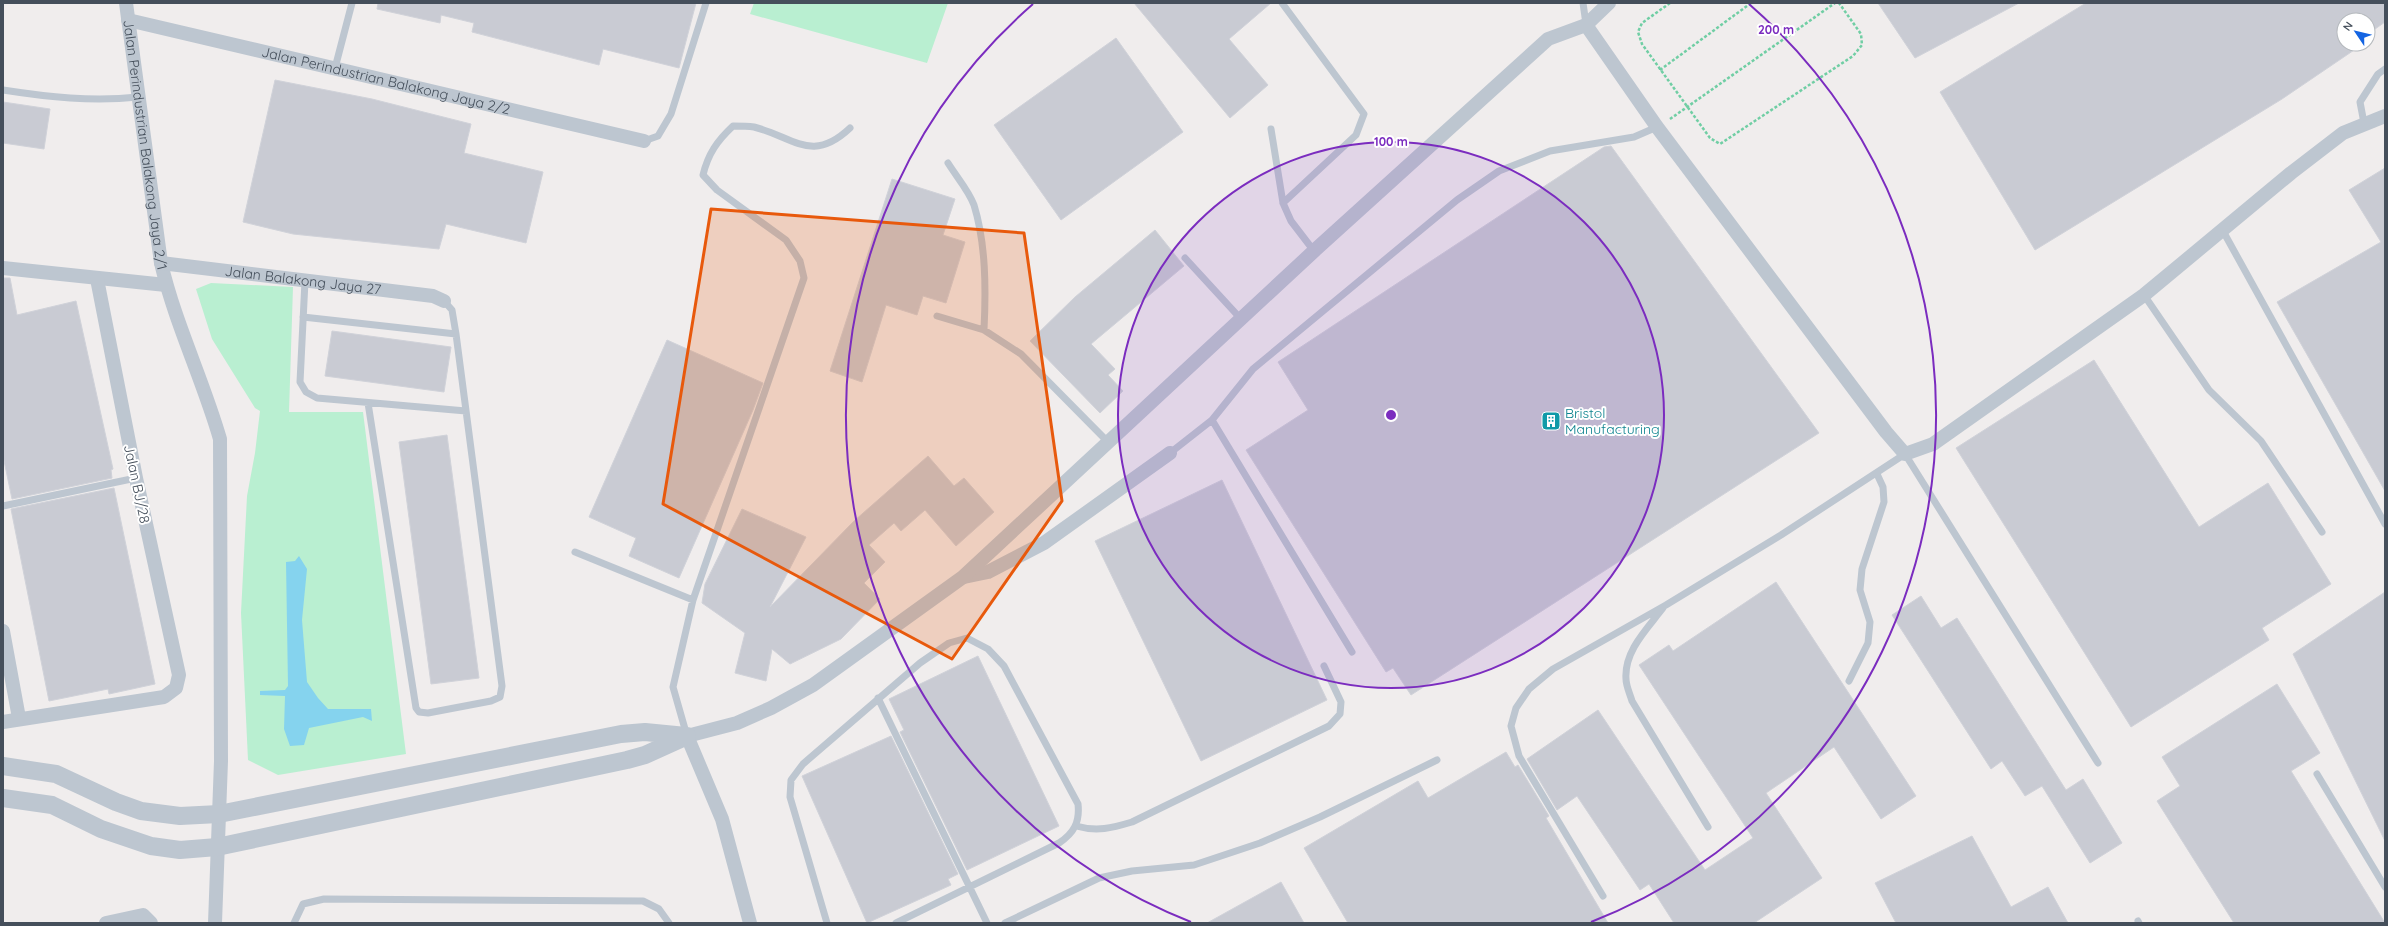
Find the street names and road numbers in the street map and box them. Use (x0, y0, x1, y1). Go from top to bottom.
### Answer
street label: Jalan Perindustrian Balakong Jaya 2/1 (119, 19, 171, 272)
street label: Jalan Perindustrian Balakong Jaya 2/2 (260, 43, 512, 118)
street label: Jalan Balakong Jaya 27 (224, 262, 382, 299)
street label: Jalan BJ/28 (120, 443, 154, 525)

